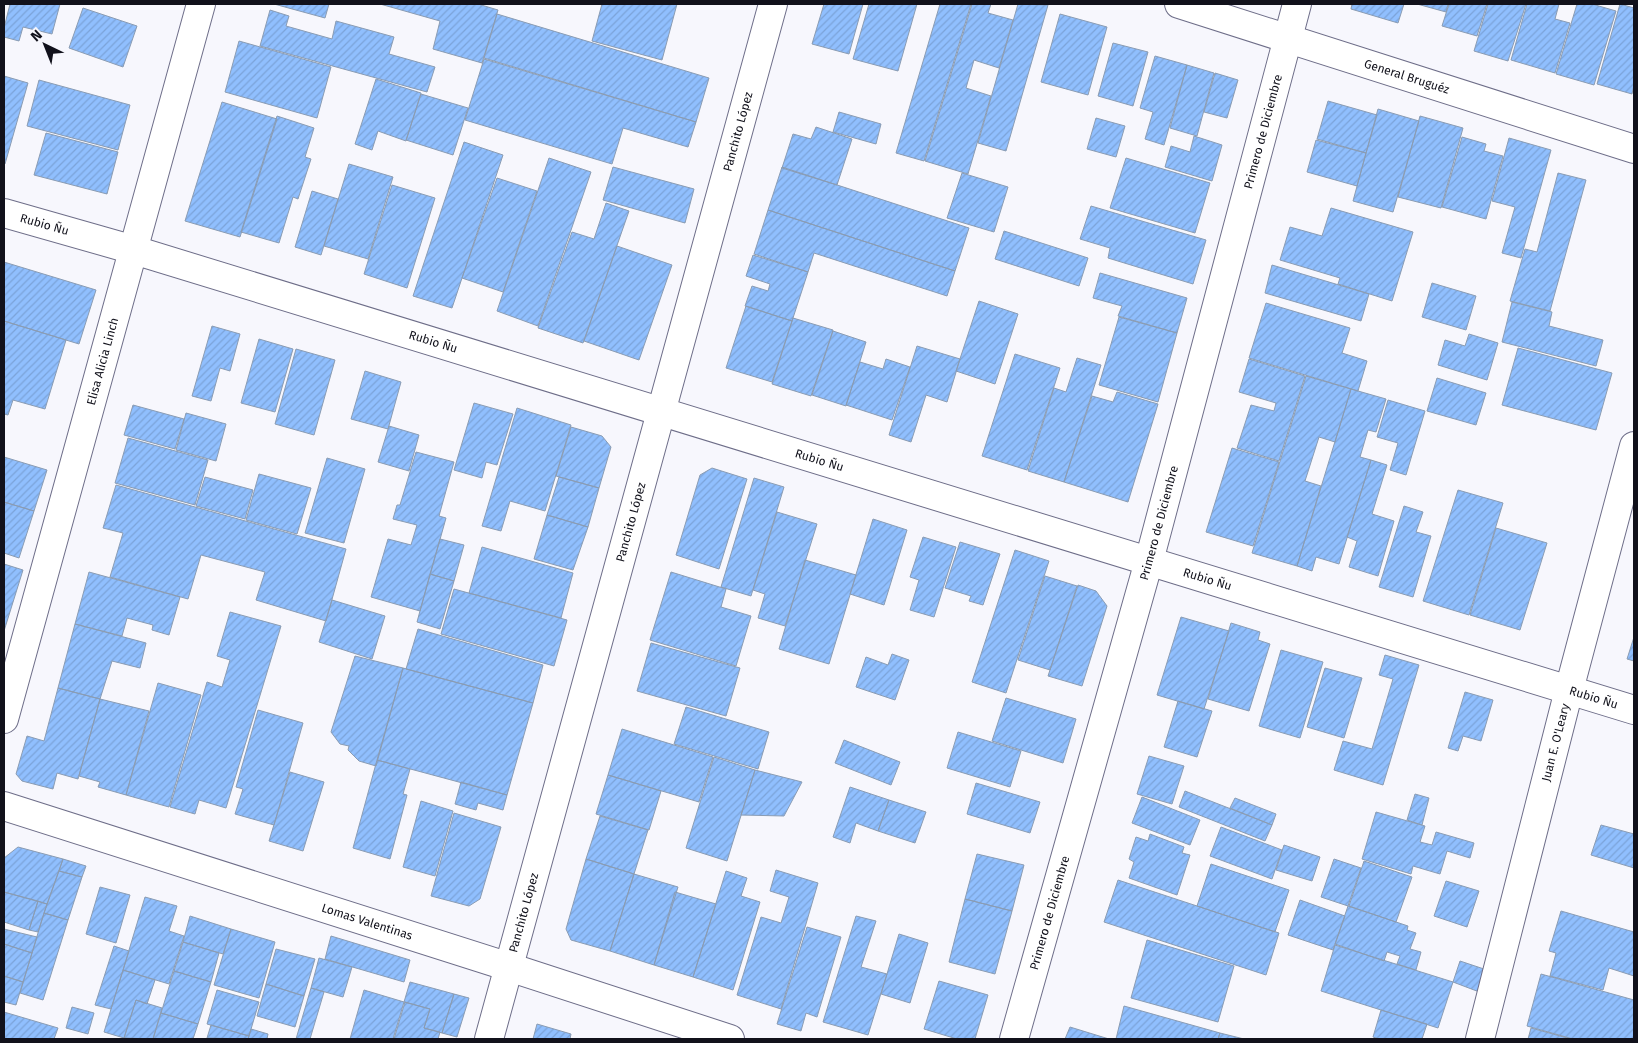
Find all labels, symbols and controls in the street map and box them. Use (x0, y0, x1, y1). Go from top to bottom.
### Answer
north arrow (20, 20, 70, 70)
text: N (27, 26, 46, 45)
street label: General Bruguéz (1362, 56, 1451, 97)
street label: Primero de Diciembre (1241, 73, 1285, 190)
street label: Panchito López (720, 90, 756, 173)
street label: Rubio Ñu (18, 211, 70, 238)
street label: Elisa Alicia Linch (84, 316, 121, 407)
street label: Rubio Ñu (407, 328, 459, 356)
street label: Rubio Ñu (793, 446, 845, 474)
street label: Primero de Diciembre (1137, 464, 1181, 582)
street label: Panchito López (613, 481, 648, 563)
street label: Rubio Ñu (1181, 565, 1234, 593)
street label: Rubio Ñu (1568, 684, 1620, 712)
street label: Juan E. O'Leary (1539, 702, 1572, 783)
street label: Primero de Diciembre (1027, 854, 1072, 972)
street label: Panchito López (506, 871, 541, 954)
street label: Lomas Valentinas (320, 901, 415, 943)

